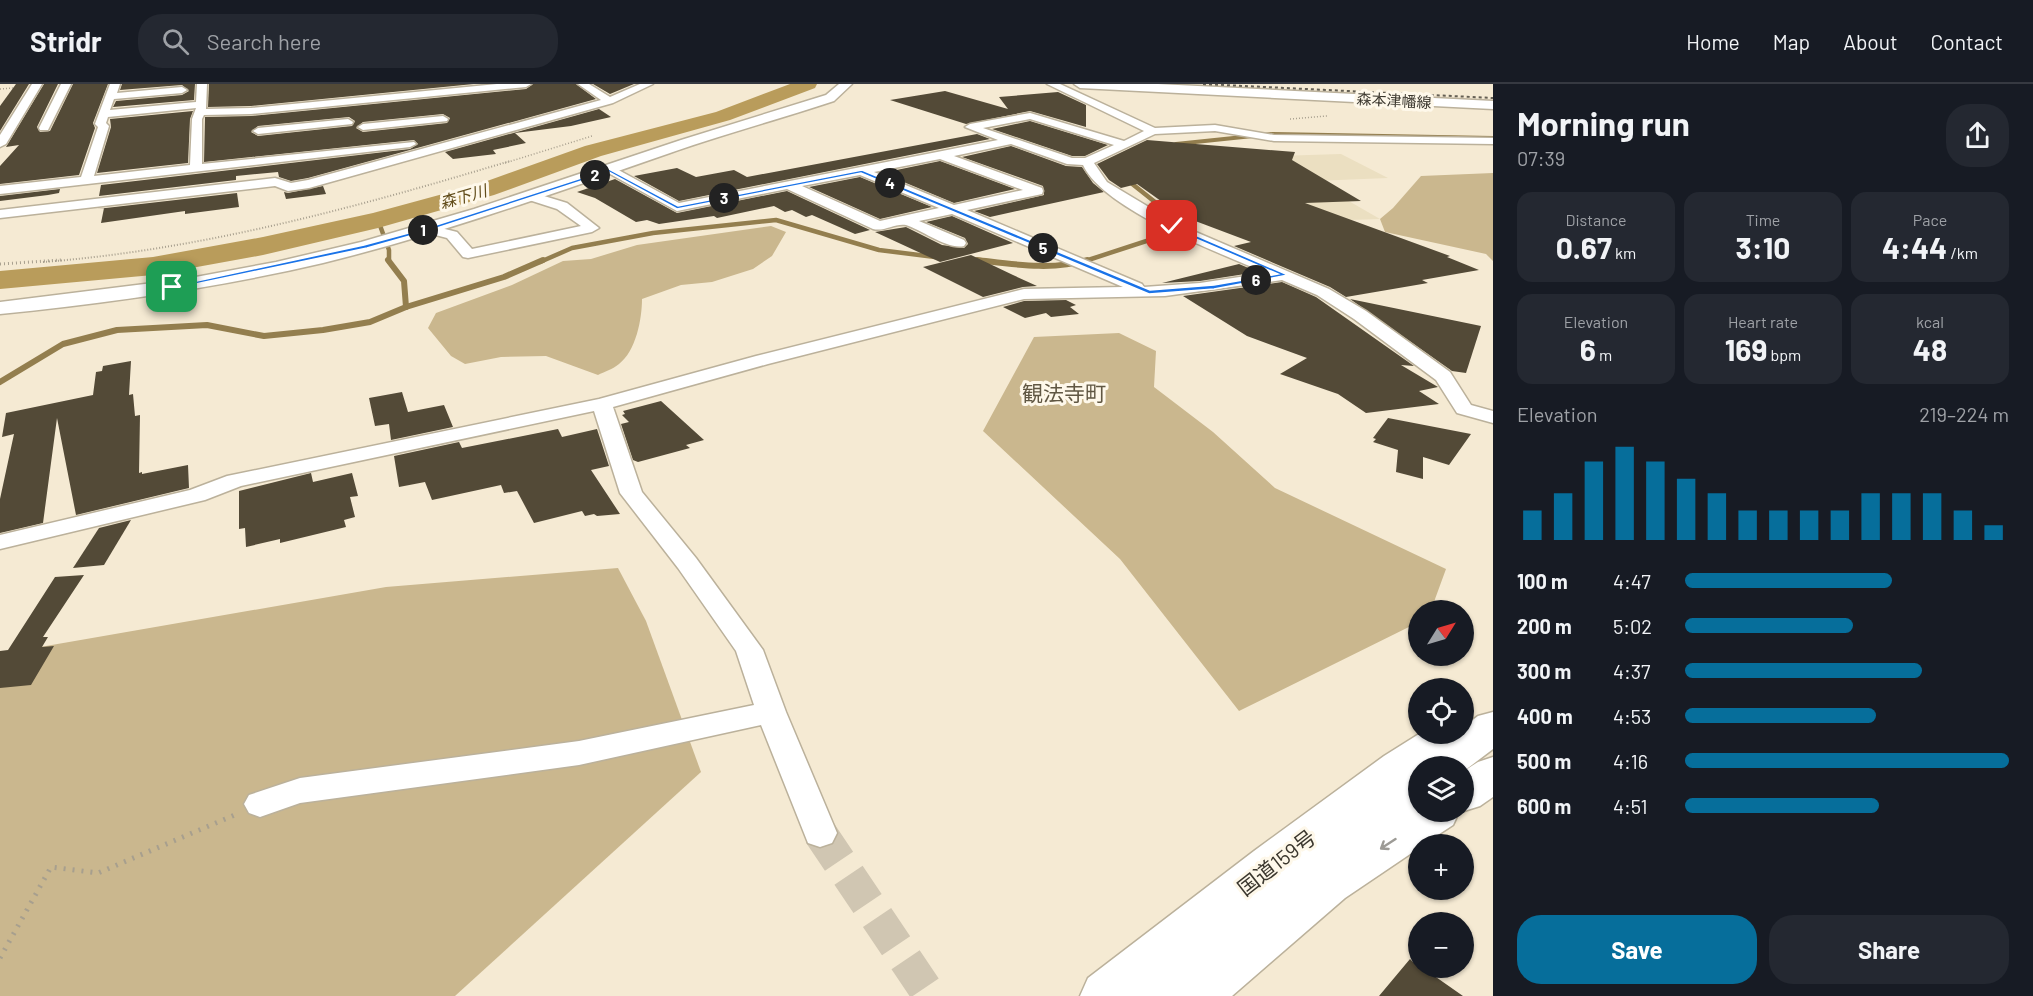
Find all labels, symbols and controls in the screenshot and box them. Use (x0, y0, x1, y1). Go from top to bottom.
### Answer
search box (138, 14, 558, 68)
text: Stridr (30, 24, 102, 58)
icon: search (159, 25, 192, 58)
text: Search here (207, 28, 321, 54)
text: Home (1686, 29, 1740, 54)
text: Map (1773, 29, 1810, 54)
text: About (1843, 29, 1898, 54)
text: Contact (1931, 29, 2003, 54)
street label: 森本津幡線 (1356, 89, 1432, 111)
text: Morning run (1517, 103, 1690, 143)
button: share (1946, 104, 2009, 167)
text: 07:39 (1517, 146, 1565, 170)
pin: 2 (580, 160, 610, 190)
text: 2 (591, 165, 599, 184)
pin: 4 (875, 168, 905, 198)
text: 4 (885, 173, 895, 192)
water label: 森下川 (437, 180, 491, 212)
pin: 3 (709, 183, 739, 213)
text: 3 (720, 188, 728, 207)
pin (1146, 200, 1197, 251)
icon: check (1155, 209, 1188, 242)
text: Distance (1566, 210, 1626, 229)
text: Time (1746, 210, 1780, 229)
text: Pace (1913, 210, 1947, 229)
pin: 1 (408, 215, 438, 245)
text: 1 (420, 220, 426, 239)
text: 0.67 (1556, 229, 1612, 265)
text: 3:10 (1736, 229, 1790, 265)
text: 4:44 (1882, 229, 1947, 265)
pin: 5 (1028, 233, 1058, 263)
text: 5 (1039, 238, 1047, 257)
text: km (1612, 243, 1636, 262)
text: /km (1947, 243, 1978, 262)
pin (146, 261, 197, 312)
pin: 6 (1241, 265, 1271, 295)
icon: arrive (155, 270, 188, 303)
text: 6 (1252, 270, 1260, 289)
text: Elevation (1564, 312, 1628, 331)
text: Heart rate (1728, 312, 1798, 331)
text: kcal (1916, 312, 1944, 331)
text: 6 (1580, 331, 1596, 367)
text: 169 (1725, 331, 1767, 367)
text: 48 (1913, 331, 1947, 367)
text: m (1596, 345, 1612, 364)
text: bpm (1767, 345, 1801, 364)
district label: 観法寺町 (1022, 380, 1106, 405)
text: Elevation (1517, 402, 1598, 426)
text: 219–224 m (1919, 402, 2009, 426)
text: 100 m (1517, 569, 1568, 593)
text: 4:47 (1613, 569, 1651, 593)
north arrow (1408, 600, 1474, 666)
map controls (1408, 600, 1474, 978)
text: 200 m (1517, 614, 1572, 638)
text: 5:02 (1613, 614, 1652, 638)
text: 300 m (1517, 659, 1571, 683)
text: 4:37 (1613, 659, 1651, 683)
button: locate (1408, 678, 1474, 744)
text: 400 m (1517, 704, 1573, 728)
text: 4:53 (1613, 704, 1651, 728)
text: 500 m (1517, 749, 1571, 773)
text: 4:16 (1613, 749, 1648, 773)
button: layers (1408, 756, 1474, 822)
text: 600 m (1517, 794, 1571, 818)
text: 4:51 (1613, 794, 1648, 818)
street label: 国道159号 (1232, 824, 1320, 900)
button: + (1408, 834, 1474, 900)
one-way arrow (1380, 838, 1397, 850)
button: − (1408, 912, 1474, 978)
button: Save (1517, 915, 1757, 984)
button: Share (1769, 915, 2009, 984)

